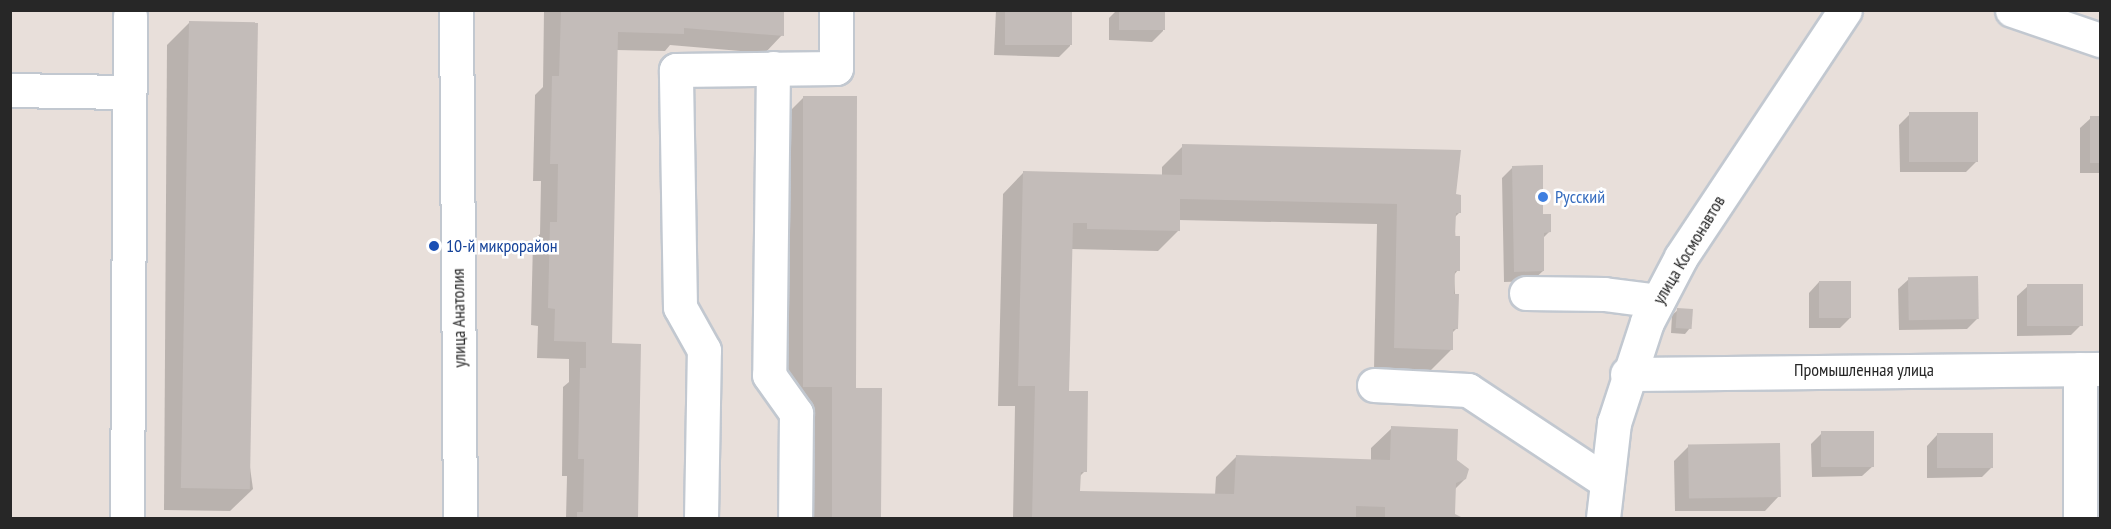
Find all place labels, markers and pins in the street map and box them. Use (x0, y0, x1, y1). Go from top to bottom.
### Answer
place label: Русский (1555, 186, 1605, 208)
marker: Русский (1536, 190, 1550, 204)
place label: 10-й микрорайон (446, 235, 558, 257)
marker: 10-й микрорайон (427, 239, 441, 253)

